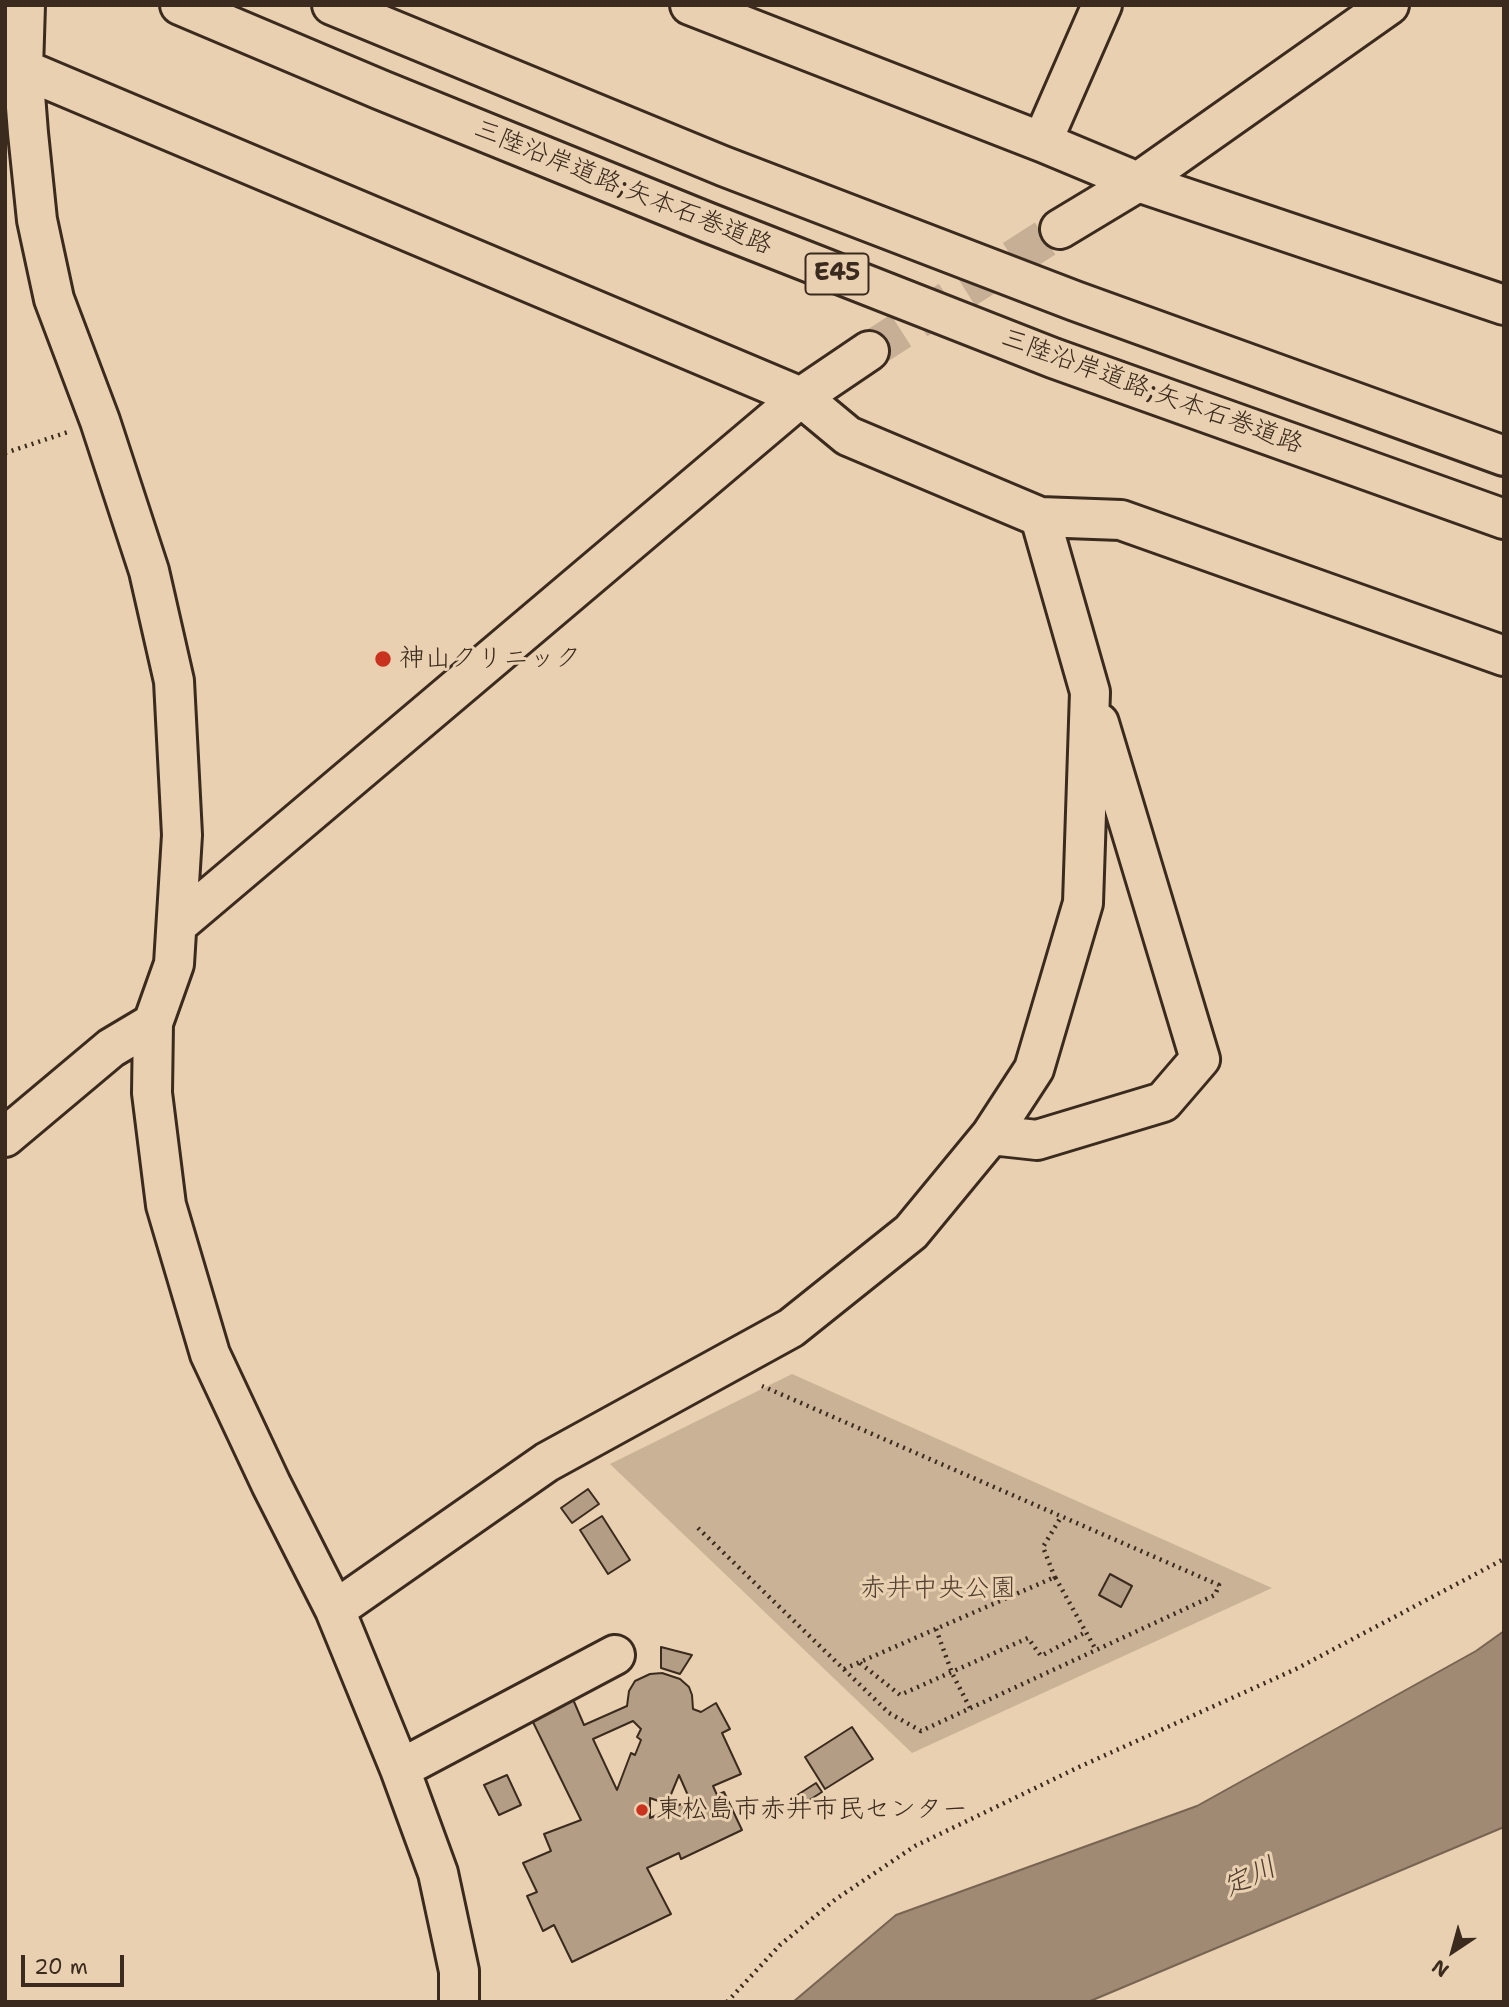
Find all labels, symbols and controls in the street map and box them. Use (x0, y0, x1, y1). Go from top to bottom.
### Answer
street label: 三陸沿岸道路;矢本石巻道路 (469, 114, 777, 262)
road number: E45 (806, 254, 868, 295)
street label: 三陸沿岸道路;矢本石巻道路 (997, 323, 1307, 461)
place label: 神山クリニック (399, 643, 581, 675)
marker: 神山クリニック (373, 649, 393, 669)
park label: 赤井中央公園 (860, 1573, 1016, 1605)
place label: 東松島市赤井市民センター (656, 1794, 968, 1826)
marker: 東松島市赤井市民センター (634, 1802, 650, 1818)
water label: 定川 (1218, 1851, 1282, 1905)
north arrow (1418, 1916, 1488, 1986)
scale bar (24, 1940, 128, 1984)
text: 20 m (34, 1953, 88, 1981)
text: N (1427, 1954, 1454, 1983)

